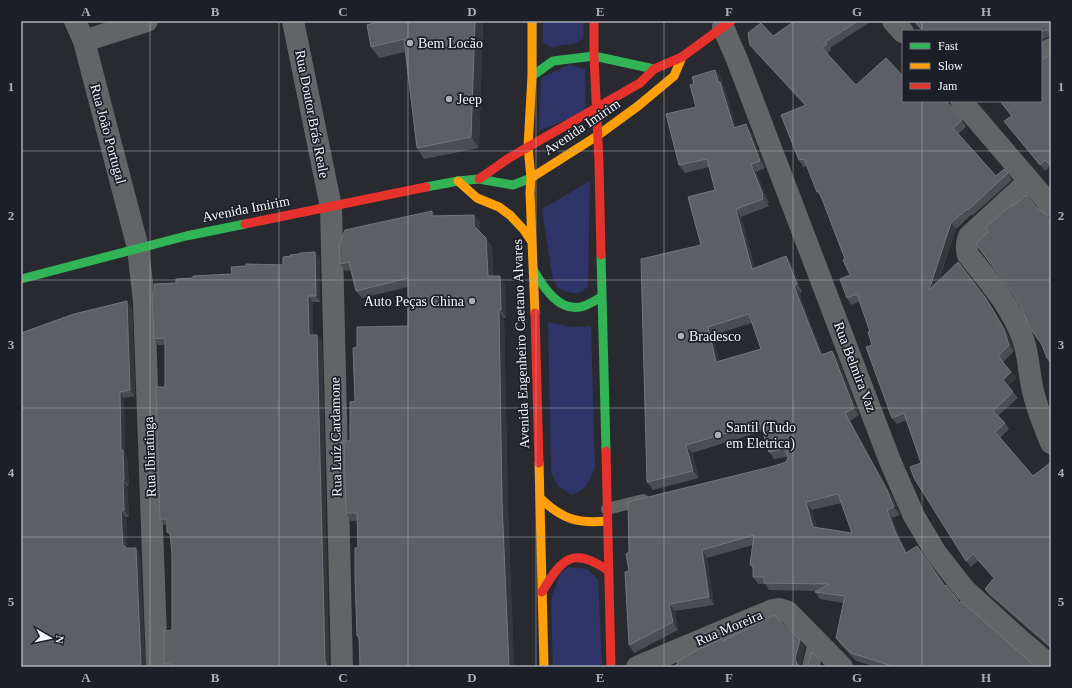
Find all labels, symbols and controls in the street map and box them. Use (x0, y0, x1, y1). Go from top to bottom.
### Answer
text: A (81, 4, 91, 19)
text: B (211, 4, 220, 19)
text: C (338, 4, 348, 19)
text: D (467, 4, 477, 19)
text: E (596, 4, 604, 19)
text: F (725, 4, 733, 19)
text: G (852, 4, 862, 19)
text: H (981, 4, 991, 19)
legend (902, 30, 1042, 102)
place label: Bem Locão (418, 36, 483, 51)
marker: Bem Locão (405, 38, 415, 48)
text: Fast (938, 39, 959, 53)
street label: Rua Doutor Brás Reale (292, 49, 332, 179)
text: Slow (938, 59, 963, 73)
text: 1 (8, 79, 14, 94)
text: Jam (938, 79, 958, 93)
text: 1 (1058, 79, 1064, 94)
street label: Rua João Portugal (87, 82, 129, 186)
place label: Jeep (457, 92, 482, 107)
marker: Jeep (444, 94, 454, 104)
street label: Avenida Imirim (541, 96, 623, 158)
street label: Avenida Imirim (201, 193, 291, 225)
text: 2 (8, 208, 14, 223)
text: 2 (1058, 208, 1064, 223)
street label: Avenida Engenheiro Caetano Alvares (510, 239, 532, 449)
place label: Auto Peças China (364, 294, 465, 309)
marker: Auto Peças China (467, 296, 477, 306)
street label: Rua Belmira Vaz (831, 320, 879, 414)
place label: Bradesco (689, 329, 741, 344)
marker: Bradesco (676, 331, 686, 341)
text: 3 (8, 337, 15, 352)
text: 3 (1058, 337, 1065, 352)
street label: Rua Luíz Cardamone (327, 377, 345, 497)
street label: Rua Ibiratinga (141, 416, 159, 497)
place label: Santil (Tudo em Eletrica) (726, 420, 796, 452)
marker: Santil (Tudo em Eletrica) (713, 430, 723, 440)
text: 4 (8, 465, 15, 480)
text: 4 (1058, 465, 1065, 480)
text: 5 (8, 594, 15, 609)
text: 5 (1058, 594, 1065, 609)
street label: Rua Moreira (693, 607, 765, 649)
north arrow (30, 618, 70, 658)
text: N (53, 635, 66, 644)
text: A (81, 670, 91, 685)
text: B (211, 670, 220, 685)
text: C (338, 670, 348, 685)
text: D (467, 670, 477, 685)
text: E (596, 670, 604, 685)
text: F (725, 670, 733, 685)
text: G (852, 670, 862, 685)
text: H (981, 670, 991, 685)

